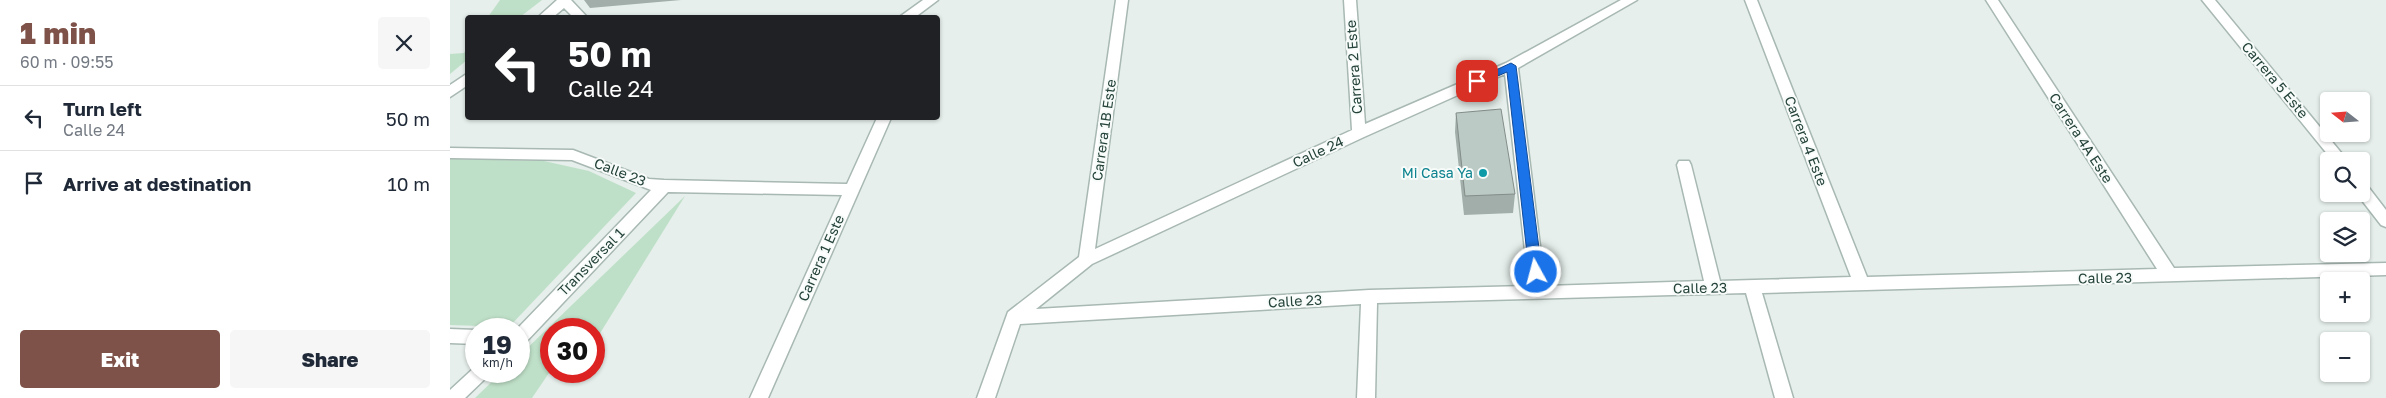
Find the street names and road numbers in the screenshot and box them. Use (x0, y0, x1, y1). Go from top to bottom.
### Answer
street label: Carrera 2 Este (1342, 19, 1365, 115)
street label: Carrera 5 Este (2239, 38, 2312, 121)
street label: Carrera 1B Este (1088, 78, 1119, 182)
street label: Carrera 4A Este (2046, 89, 2117, 186)
street label: Carrera 4 Este (1782, 94, 1831, 188)
street label: Calle 24 (1289, 132, 1346, 171)
street label: Calle 23 (592, 154, 649, 189)
street label: Carrera 1 Este (794, 212, 847, 304)
street label: Transversal 1 (554, 224, 627, 299)
street label: Calle 23 (2078, 269, 2132, 286)
street label: Calle 23 (1673, 279, 1727, 296)
street label: Calle 23 (1267, 291, 1322, 310)

